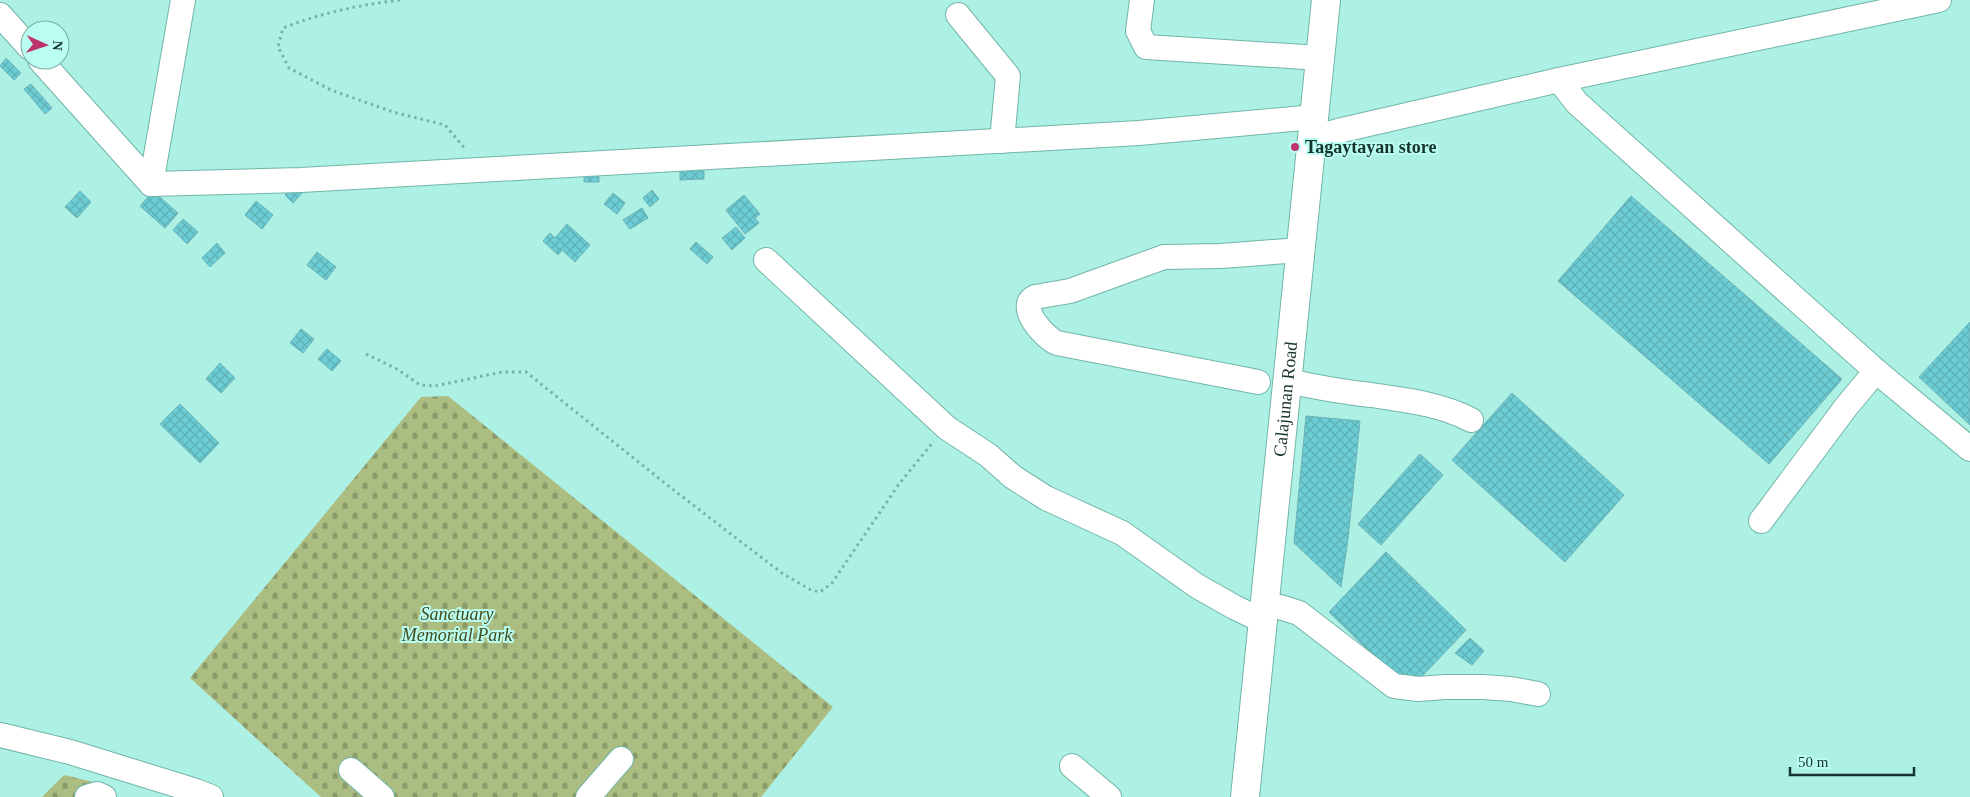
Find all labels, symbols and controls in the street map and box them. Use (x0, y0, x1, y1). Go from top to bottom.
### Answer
north arrow (20, 20, 70, 70)
text: N (50, 40, 65, 51)
place label: Tagaytayan store (1305, 137, 1437, 157)
marker: Tagaytayan store (1289, 141, 1301, 153)
street label: Calajunan Road (1270, 341, 1301, 458)
park label: Sanctuary Memorial Park (401, 604, 513, 645)
scale bar (1790, 744, 1914, 776)
text: 50 m (1798, 754, 1829, 770)

